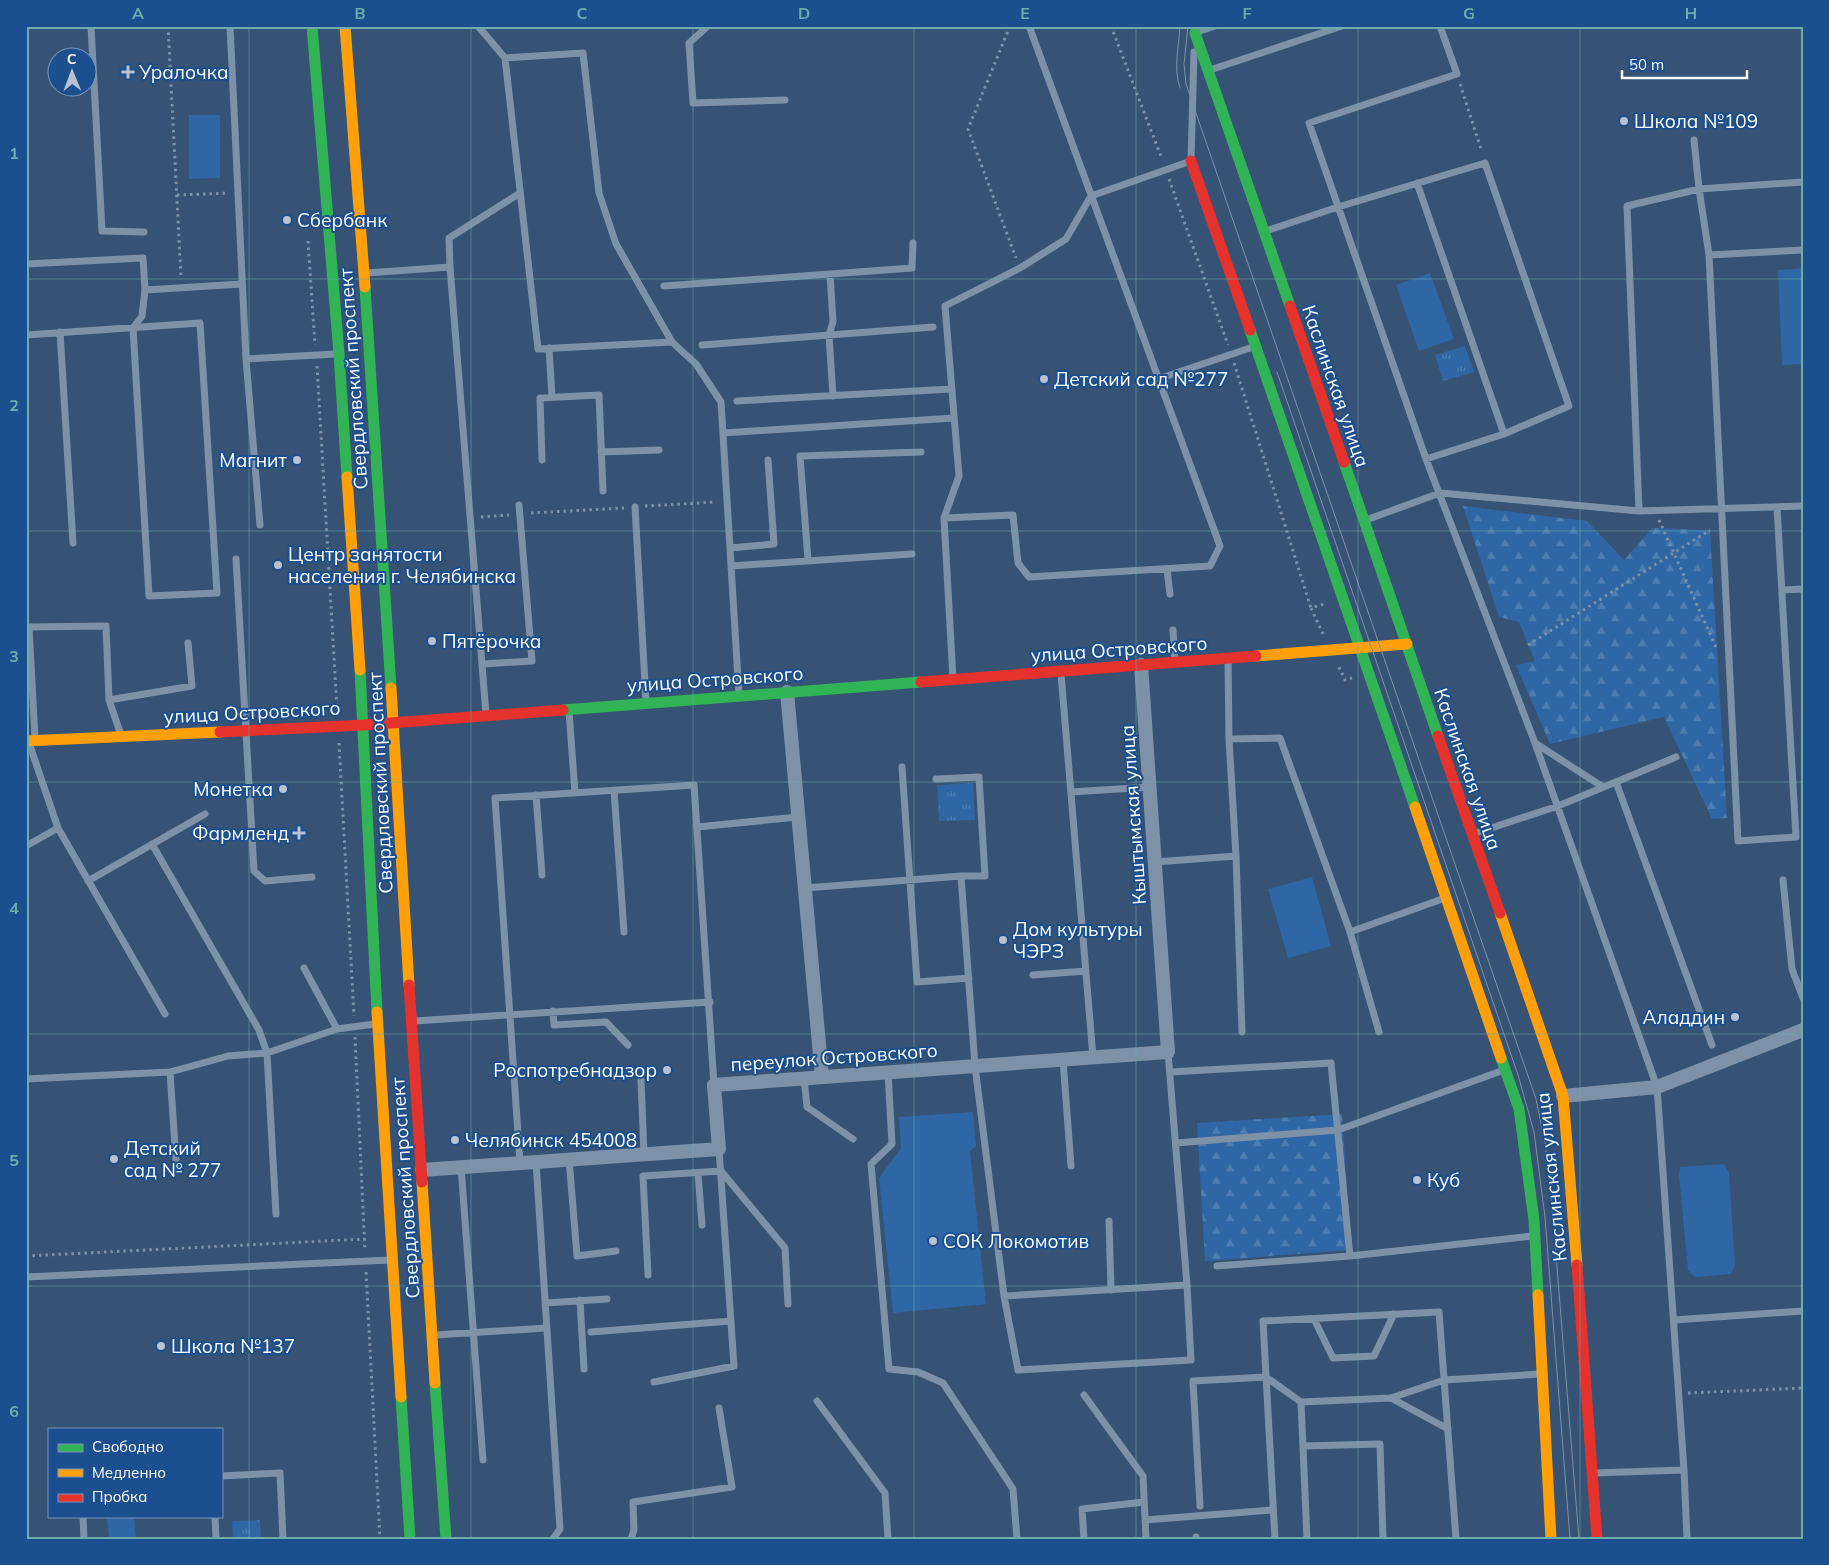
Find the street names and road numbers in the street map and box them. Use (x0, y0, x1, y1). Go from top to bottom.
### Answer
street label: Свердловский проспект (333, 267, 373, 490)
street label: Каслинская улица (1297, 302, 1375, 470)
street label: улица Островского (1030, 631, 1208, 667)
street label: улица Островского (626, 661, 804, 697)
street label: Свердловский проспект (362, 671, 398, 894)
street label: Каслинская улица (1429, 685, 1507, 853)
street label: улица Островского (163, 695, 341, 729)
street label: Кыштымская улица (1115, 724, 1151, 906)
street label: переулок Островского (730, 1038, 938, 1076)
street label: Свердловский проспект (385, 1076, 425, 1299)
street label: Каслинская улица (1530, 1091, 1572, 1263)

